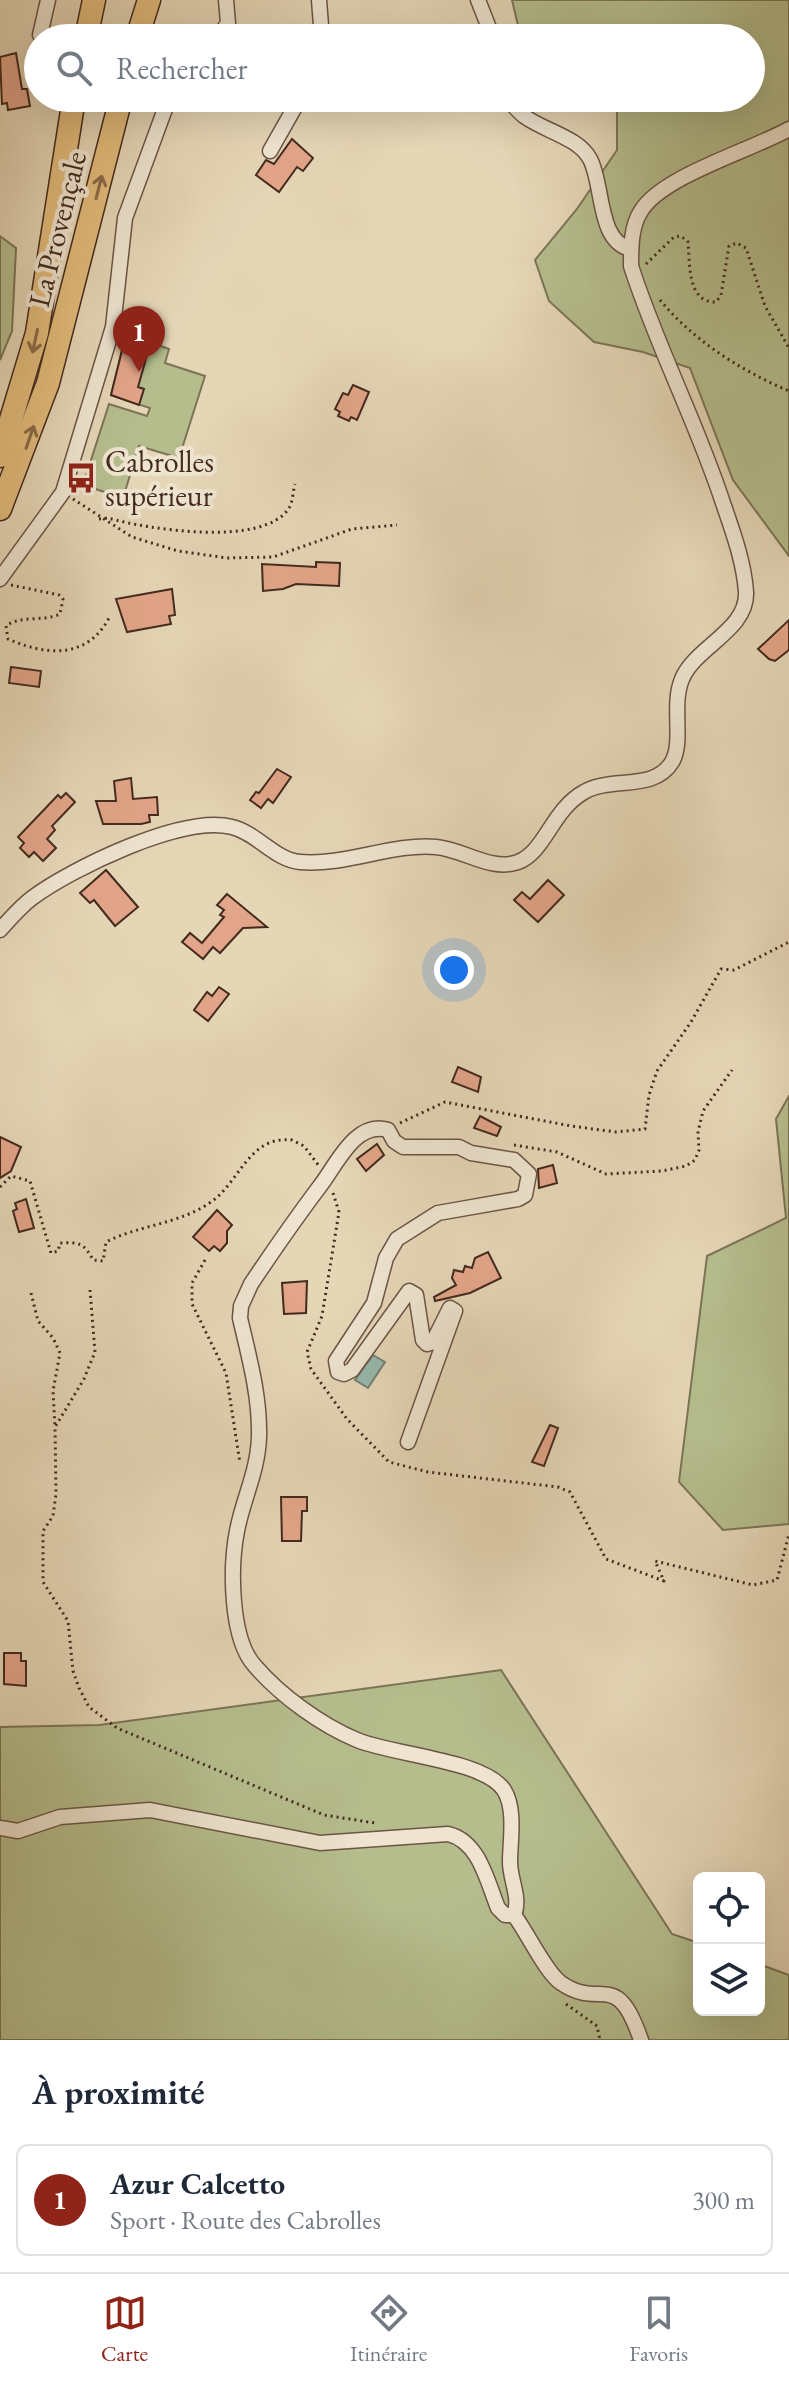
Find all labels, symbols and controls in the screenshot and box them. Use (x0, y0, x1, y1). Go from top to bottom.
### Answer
search box (24, 24, 765, 112)
icon: search (52, 46, 96, 90)
text: Rechercher (116, 49, 248, 88)
street label: La Provençale (19, 147, 95, 311)
one-way arrow (92, 174, 107, 200)
pin: 1 (113, 306, 165, 372)
one-way arrow (27, 327, 42, 353)
one-way arrow (23, 425, 38, 450)
place label: Cabrolles supérieur (105, 442, 214, 515)
bus stop icon: Cabrolles supérieur (64, 461, 98, 495)
your location (434, 950, 474, 990)
map controls (693, 1872, 765, 2016)
button: locate (693, 1872, 765, 1944)
button: layers (693, 1944, 765, 2016)
text: À proximité (32, 2070, 205, 2114)
text: Azur Calcetto (110, 2164, 285, 2203)
text: 1 (53, 2183, 67, 2217)
text: 300 m (692, 2183, 755, 2217)
text: Sport · Route des Cabrolles (110, 2203, 381, 2237)
tab: Carte (101, 2291, 148, 2368)
tab: Itinéraire (350, 2291, 427, 2368)
tab: Favoris (629, 2291, 688, 2368)

